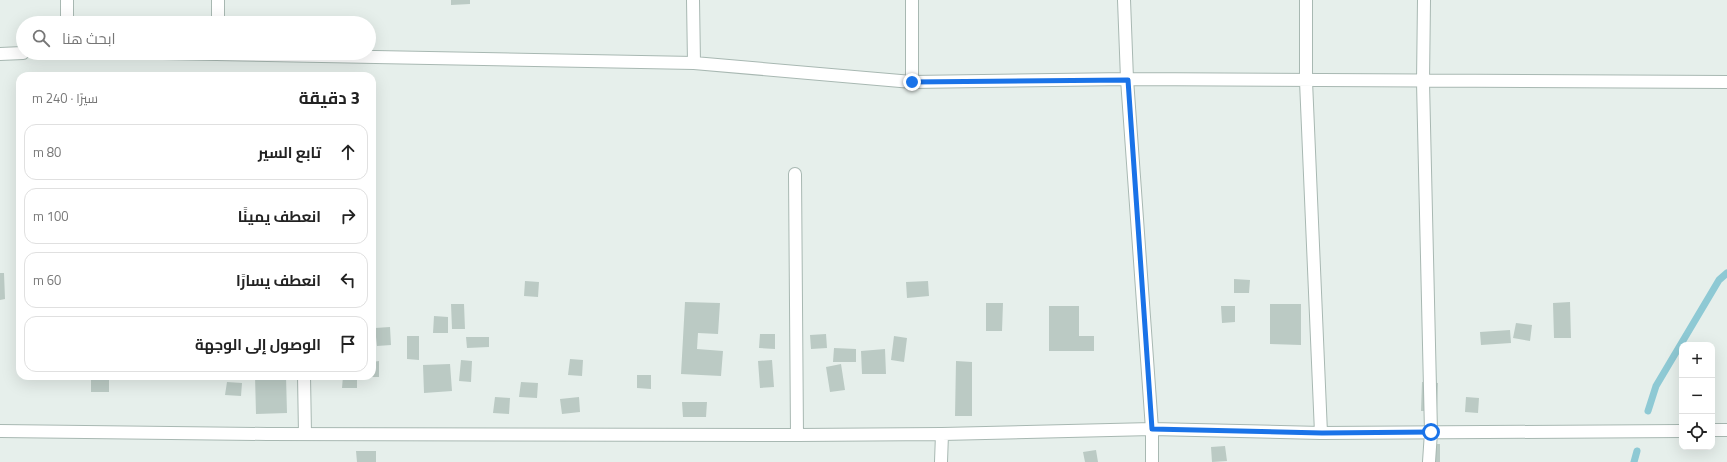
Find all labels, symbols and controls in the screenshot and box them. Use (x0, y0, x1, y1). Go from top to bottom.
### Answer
search box (16, 16, 376, 60)
icon: search (30, 27, 52, 49)
text: ابحث هنا (62, 27, 115, 50)
route end (903, 73, 921, 91)
text: 3 دقيقة (299, 85, 360, 111)
text: سيرًا · 240 m (32, 88, 98, 108)
text: تابع السير (258, 141, 321, 164)
icon: ahead (337, 141, 359, 163)
text: 80 m (33, 142, 61, 162)
text: انعطف يمينًا (238, 205, 321, 228)
icon: right (337, 205, 359, 227)
text: 100 m (33, 206, 69, 226)
text: انعطف يسارًا (236, 269, 321, 292)
icon: left (337, 269, 359, 291)
text: 60 m (33, 270, 61, 290)
text: الوصول إلى الوجهة (195, 333, 321, 356)
icon: arrive (337, 333, 359, 355)
map controls (1679, 342, 1715, 450)
button: + (1679, 342, 1715, 378)
button: − (1679, 378, 1715, 414)
button: locate (1679, 414, 1715, 450)
route start (1422, 423, 1440, 441)

